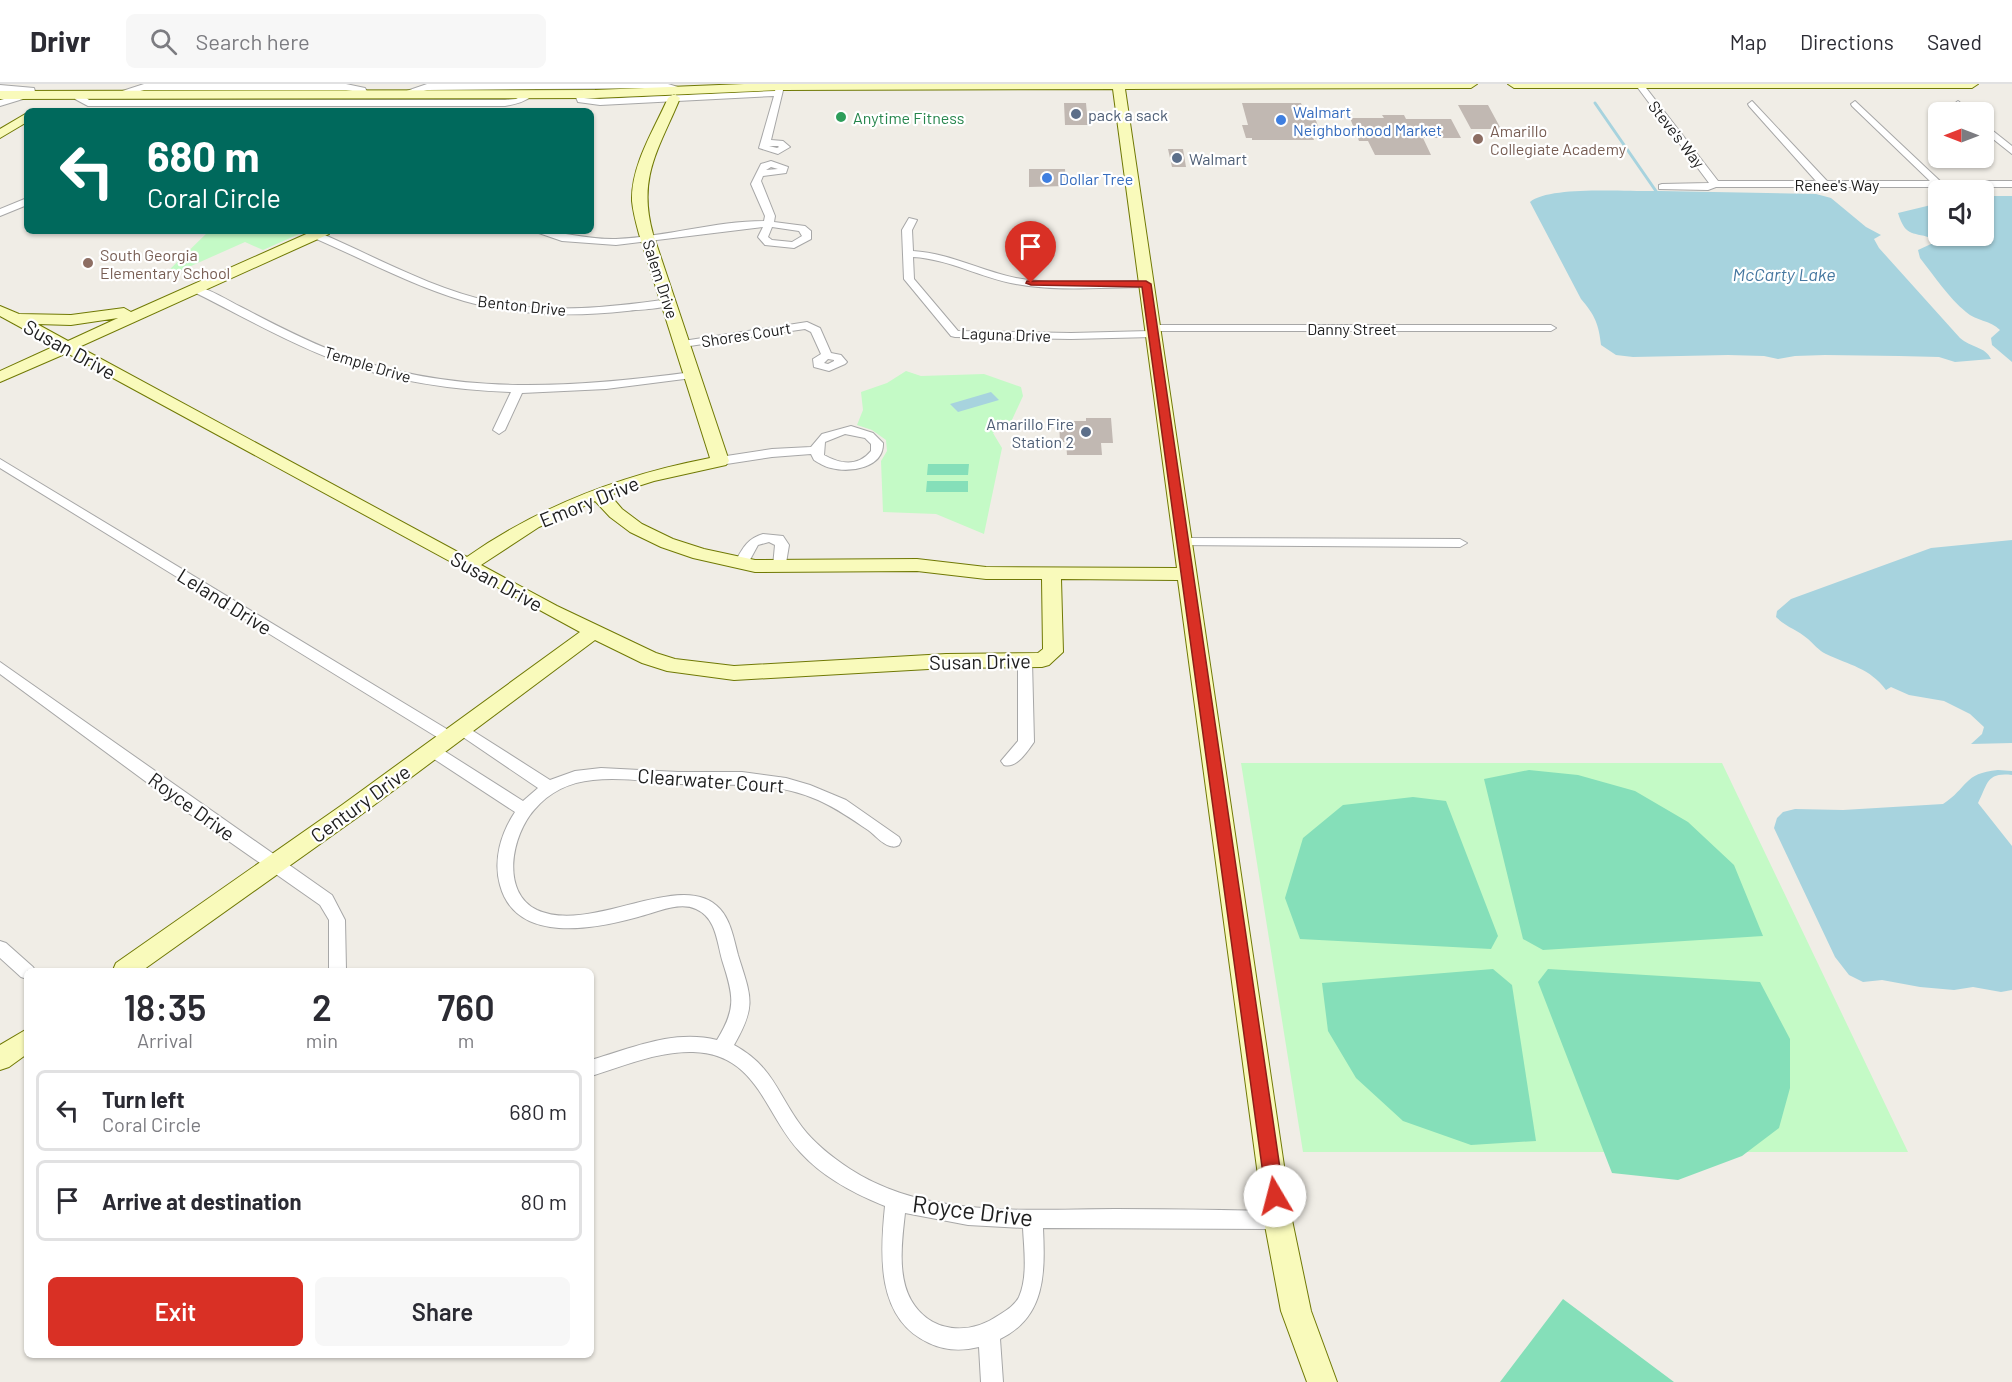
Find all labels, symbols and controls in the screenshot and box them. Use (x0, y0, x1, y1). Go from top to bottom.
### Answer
search box (126, 14, 546, 68)
text: Drivr (30, 24, 90, 58)
icon: search (147, 25, 180, 58)
text: Search here (195, 28, 310, 54)
text: Map (1730, 29, 1767, 54)
text: Directions (1800, 29, 1894, 54)
text: Saved (1927, 29, 1982, 54)
street label: Steve's Way (1645, 97, 1710, 172)
place label: Walmart Neighborhood Market (1293, 102, 1442, 139)
north arrow (1928, 102, 1994, 168)
map controls (1928, 102, 1994, 246)
place label: pack a sack (1088, 105, 1168, 124)
marker: pack a sack (1069, 107, 1083, 121)
place label: Anytime Fitness (853, 108, 964, 127)
marker: Anytime Fitness (834, 110, 848, 124)
marker: Walmart Neighborhood Market (1274, 113, 1288, 127)
place label: Amarillo Collegiate Academy (1490, 121, 1627, 158)
text: 680 m (147, 130, 260, 180)
icon: left (48, 132, 126, 210)
marker: Amarillo Collegiate Academy (1471, 132, 1485, 146)
place label: Walmart (1189, 149, 1247, 168)
marker: Walmart (1170, 151, 1184, 165)
place label: Dollar Tree (1059, 169, 1133, 188)
marker: Dollar Tree (1040, 171, 1054, 185)
street label: Renee's Way (1795, 175, 1880, 194)
button: sound (1928, 180, 1994, 246)
text: Coral Circle (147, 181, 281, 213)
pin (1005, 221, 1056, 283)
icon: arrive (1014, 230, 1047, 263)
street label: Salem Drive (639, 237, 683, 321)
place label: South Georgia Elementary School (100, 245, 230, 282)
marker: South Georgia Elementary School (81, 256, 95, 270)
water label: McCarty Lake (1732, 263, 1836, 285)
street label: Benton Drive (477, 291, 567, 319)
street label: Susan Drive (20, 314, 120, 384)
street label: Shores Court (700, 318, 792, 350)
street label: Danny Street (1307, 319, 1397, 338)
street label: Laguna Drive (961, 323, 1051, 345)
street label: Temple Drive (322, 342, 414, 386)
place label: Amarillo Fire Station 2 (986, 414, 1074, 451)
marker: Amarillo Fire Station 2 (1079, 425, 1093, 439)
street label: Emory Drive (536, 470, 642, 532)
street label: Susan Drive (447, 546, 547, 616)
street label: Leland Drive (173, 562, 277, 640)
street label: Susan Drive (929, 648, 1031, 674)
street label: Century Drive (306, 759, 414, 847)
street label: Clearwater Court (637, 763, 785, 797)
street label: Royce Drive (144, 767, 240, 845)
text: 18:35 (123, 985, 206, 1028)
text: 2 (312, 985, 332, 1028)
text: 760 (438, 985, 495, 1028)
text: Arrival (137, 1028, 193, 1052)
text: min (306, 1028, 338, 1052)
text: m (458, 1028, 474, 1052)
text: Turn left (102, 1086, 185, 1112)
icon: left (51, 1094, 84, 1127)
text: 680 m (509, 1098, 567, 1124)
text: Coral Circle (102, 1112, 201, 1136)
position arrow (1243, 1164, 1307, 1228)
icon: arrive (51, 1184, 84, 1217)
text: Arrive at destination (102, 1188, 301, 1214)
text: 80 m (521, 1188, 567, 1214)
street label: Royce Drive (911, 1188, 1035, 1232)
button: Exit (48, 1277, 303, 1346)
button: Share (315, 1277, 570, 1346)

